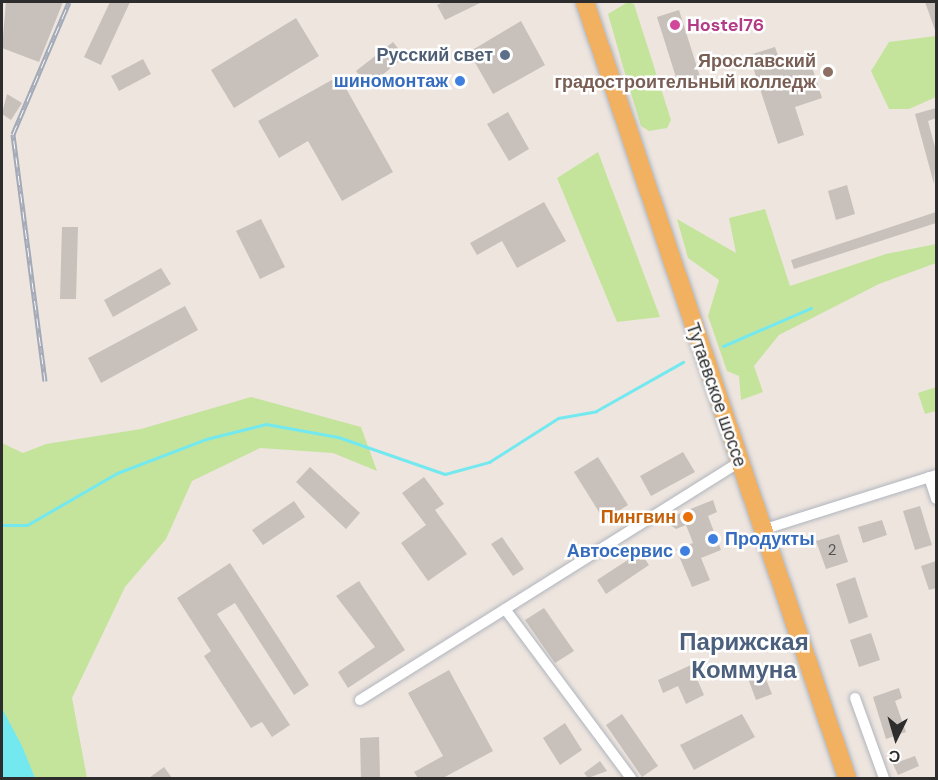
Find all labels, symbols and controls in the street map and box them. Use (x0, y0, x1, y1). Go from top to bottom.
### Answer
place label: Hostel76 (687, 14, 764, 36)
marker: Hostel76 (668, 18, 682, 32)
place label: Русский свет (377, 44, 493, 66)
marker: Русский свет (498, 48, 512, 62)
place label: Ярославский градостроительный колледж (554, 51, 816, 94)
marker: Ярославский градостроительный колледж (821, 65, 835, 79)
place label: шиномонтаж (334, 70, 448, 92)
marker: шиномонтаж (453, 74, 467, 88)
street label: Тутаевское шоссе (681, 320, 751, 470)
place label: Пингвин (601, 506, 676, 528)
marker: Пингвин (681, 510, 695, 524)
place label: Продукты (725, 528, 815, 550)
marker: Продукты (706, 532, 720, 546)
place label: Автосервис (567, 540, 673, 562)
house number: 2 (828, 542, 836, 560)
marker: Автосервис (678, 544, 692, 558)
district label: Парижская Коммуна (679, 628, 809, 684)
north arrow (866, 708, 926, 768)
text: С (888, 745, 901, 767)

